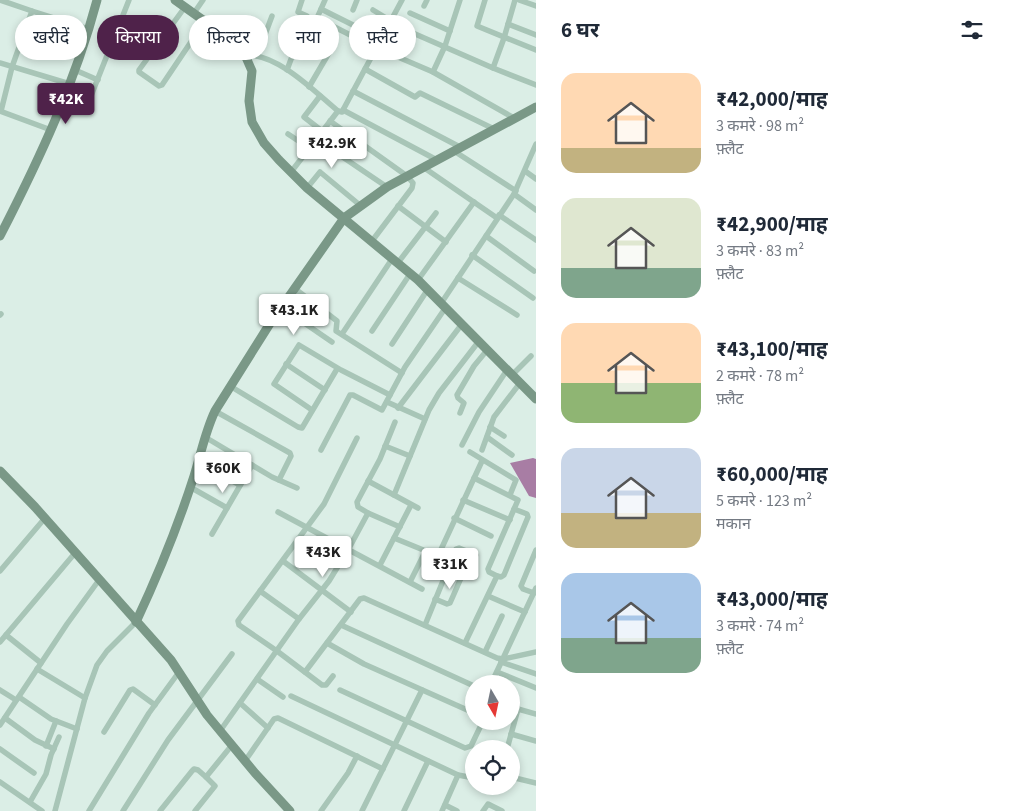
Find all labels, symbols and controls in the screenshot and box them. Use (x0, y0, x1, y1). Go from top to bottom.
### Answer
chip: खरीदें (15, 15, 87, 60)
chip: किराया (97, 15, 179, 60)
chip: फ़िल्टर (189, 15, 268, 60)
chip: नया (278, 15, 339, 60)
chip: फ़्लैट (349, 15, 416, 60)
text: 6 घर (561, 15, 599, 45)
icon: filters (958, 16, 986, 44)
pin: ₹42K (36, 82, 96, 125)
text: ₹42,000/माह (716, 84, 828, 114)
text: ₹42K (48, 88, 84, 110)
icon: home (601, 93, 661, 153)
text: 3 कमरे · 98 m² (716, 115, 804, 137)
pin: ₹42.9K (291, 126, 373, 169)
text: ₹42.9K (308, 132, 356, 154)
text: फ़्लैट (716, 138, 744, 160)
text: ₹42,900/माह (716, 209, 828, 239)
icon: home (601, 218, 661, 278)
text: 3 कमरे · 83 m² (716, 240, 804, 262)
text: फ़्लैट (716, 263, 744, 285)
pin: ₹43.1K (253, 294, 335, 336)
text: ₹43.1K (270, 299, 318, 321)
text: ₹43,100/माह (716, 334, 828, 364)
icon: home (601, 343, 661, 403)
text: 2 कमरे · 78 m² (716, 365, 804, 387)
text: फ़्लैट (716, 388, 744, 410)
pin: ₹60K (193, 452, 253, 494)
text: ₹60K (205, 457, 241, 479)
text: ₹60,000/माह (716, 459, 828, 489)
icon: home (601, 468, 661, 528)
text: 5 कमरे · 123 m² (716, 490, 812, 512)
text: मकान (716, 513, 751, 535)
pin: ₹43K (293, 536, 353, 578)
text: ₹43K (305, 541, 341, 563)
pin: ₹31K (420, 548, 480, 590)
text: ₹31K (432, 553, 468, 575)
text: ₹43,000/माह (716, 584, 828, 614)
icon: home (601, 593, 661, 653)
text: 3 कमरे · 74 m² (716, 615, 804, 637)
text: फ़्लैट (716, 638, 744, 660)
north arrow (465, 675, 520, 730)
map controls (465, 675, 520, 795)
button: locate (465, 740, 520, 795)

